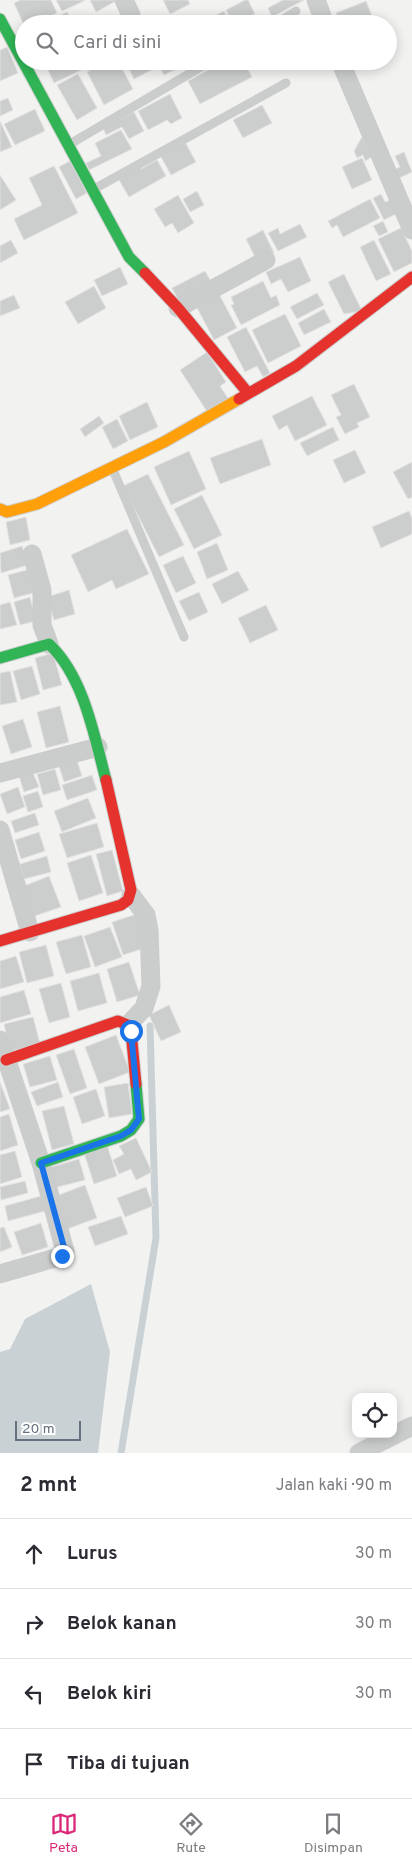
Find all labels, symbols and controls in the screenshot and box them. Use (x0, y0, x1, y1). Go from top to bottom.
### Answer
search box (15, 15, 397, 70)
icon: search (33, 29, 61, 57)
text: Cari di sini (73, 31, 161, 55)
route start (120, 1020, 143, 1043)
route end (51, 1245, 74, 1268)
map controls (352, 1393, 397, 1438)
button: locate (352, 1393, 397, 1438)
scale bar (15, 1418, 81, 1441)
text: 20 m (22, 1421, 55, 1438)
text: 2 mnt (20, 1472, 77, 1499)
text: Jalan kaki · 90 m (276, 1476, 392, 1496)
icon: ahead (20, 1540, 48, 1568)
text: Lurus (67, 1542, 118, 1566)
text: 30 m (355, 1544, 392, 1564)
icon: right (20, 1610, 48, 1638)
text: Belok kanan (67, 1612, 177, 1636)
text: 30 m (355, 1614, 392, 1634)
icon: left (20, 1680, 48, 1708)
text: Belok kiri (67, 1682, 152, 1706)
text: 30 m (355, 1684, 392, 1704)
icon: arrive (20, 1750, 48, 1778)
text: Tiba di tujuan (67, 1752, 190, 1776)
tab: Peta (49, 1810, 78, 1857)
tab: Rute (176, 1810, 206, 1857)
tab: Disimpan (304, 1810, 363, 1857)

